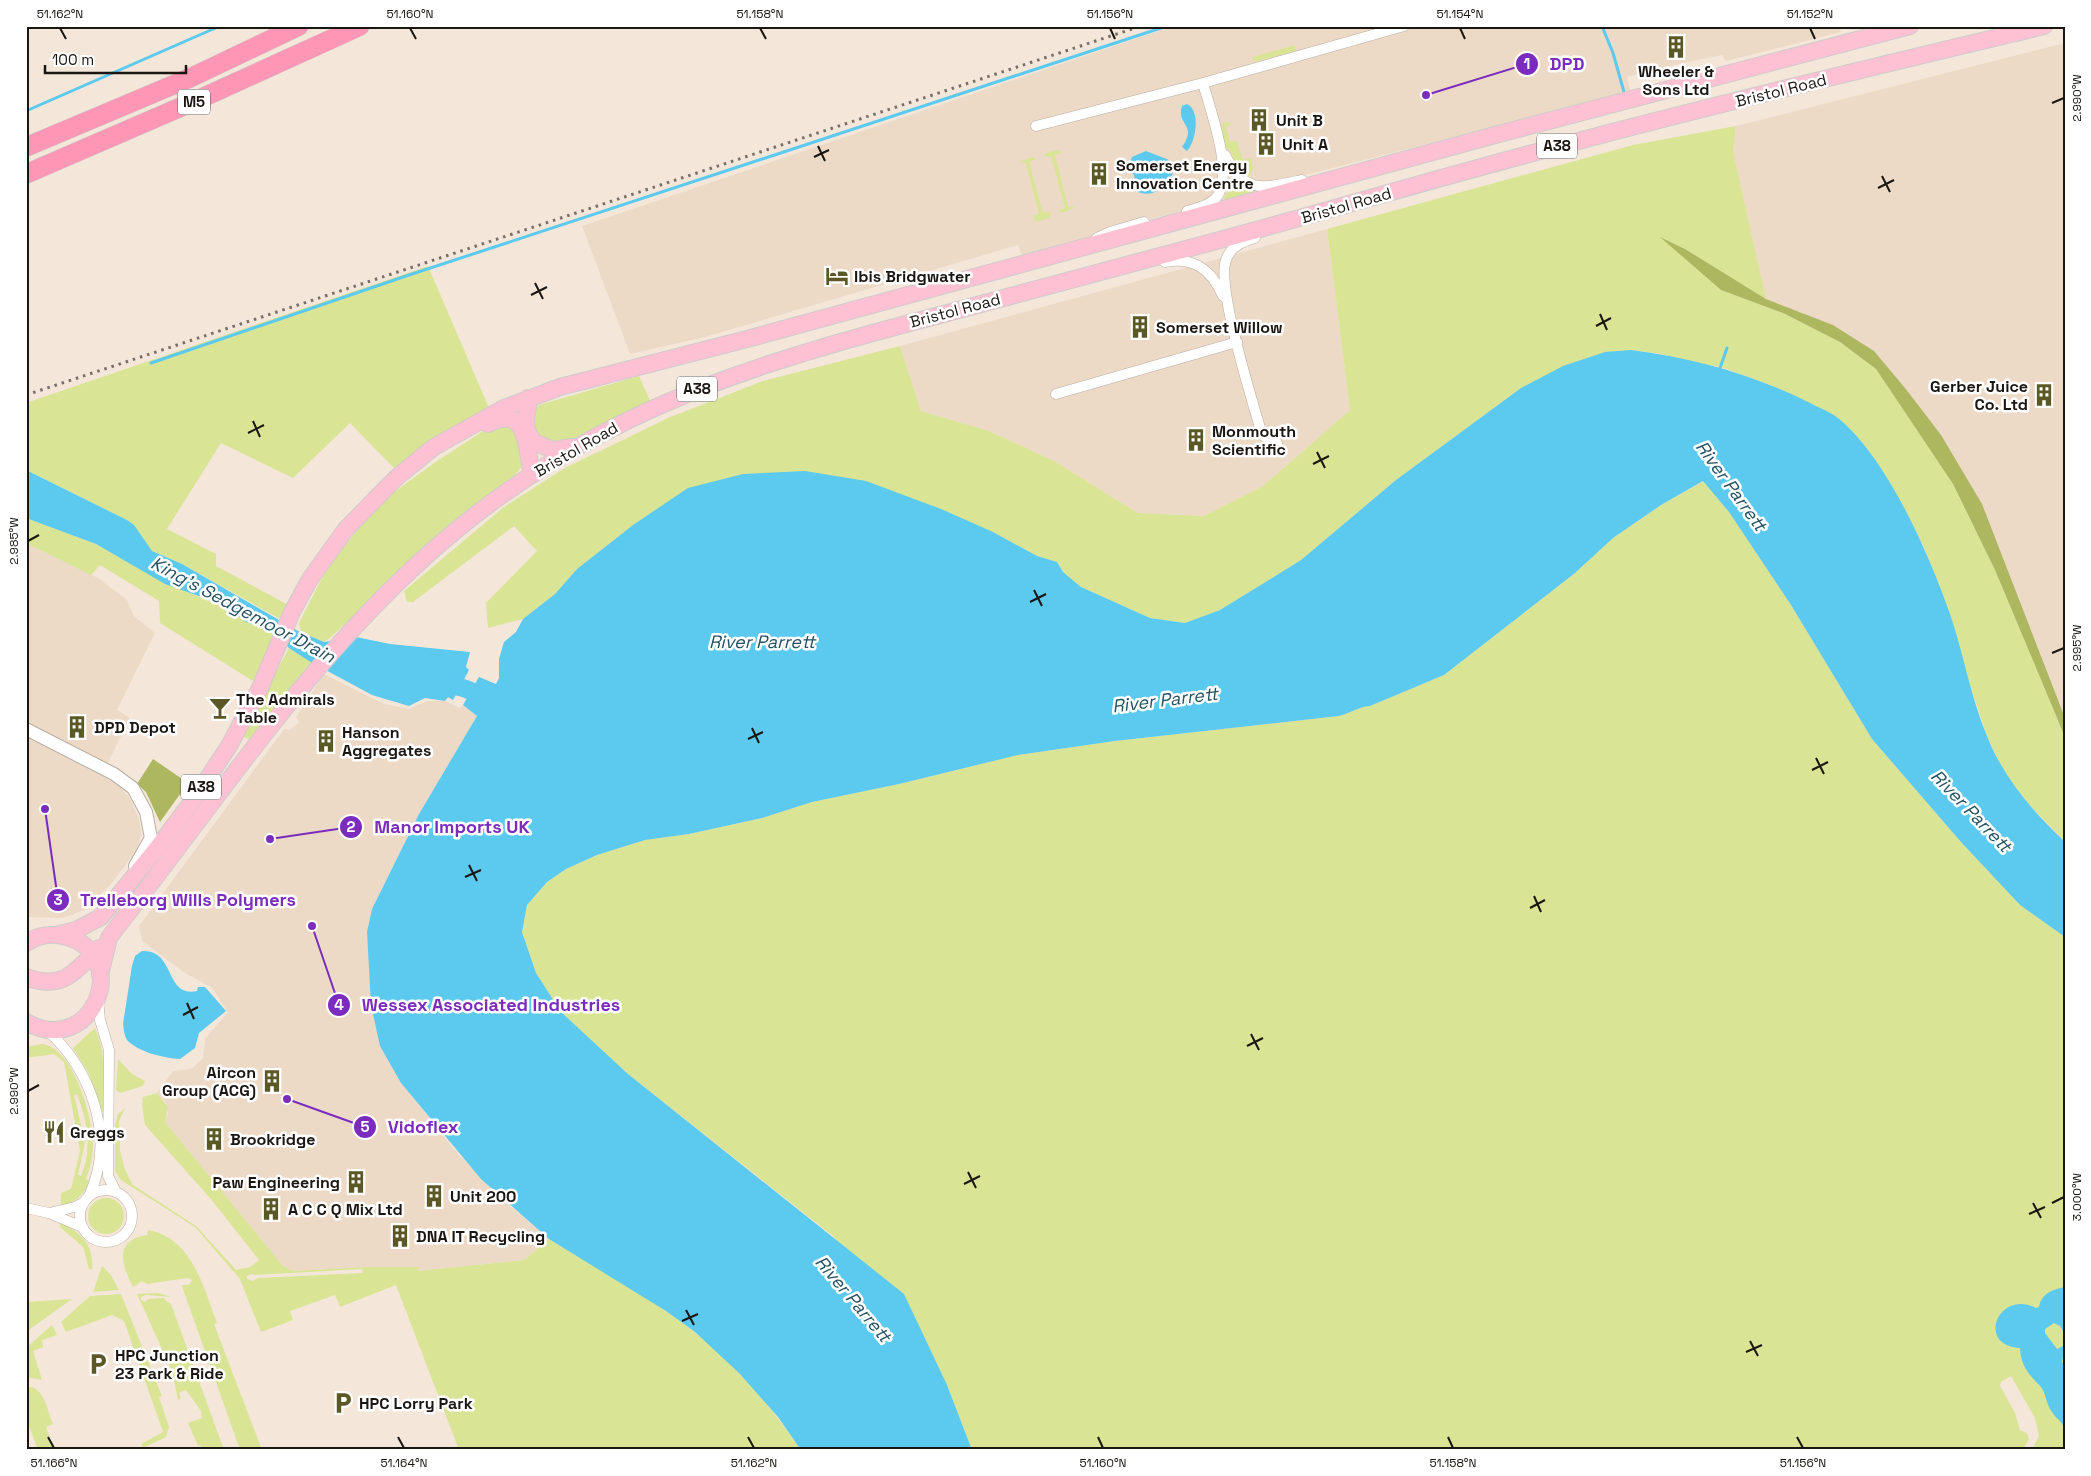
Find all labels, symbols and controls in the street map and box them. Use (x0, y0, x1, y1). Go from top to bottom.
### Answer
text: 51.162°N (37, 6, 83, 22)
text: 51.160°N (386, 6, 434, 22)
text: 51.158°N (737, 6, 783, 22)
text: 51.156°N (1087, 6, 1133, 22)
text: 51.154°N (1437, 6, 1483, 22)
text: 51.152°N (1787, 6, 1833, 22)
building icon: Wheeler & Sons Ltd (1663, 34, 1689, 60)
scale bar (45, 42, 186, 74)
callout: DPD (1515, 47, 1595, 80)
text: 100 m (52, 50, 94, 69)
text: DPD (1550, 52, 1584, 75)
text: 1 (1524, 54, 1530, 73)
place label: Wheeler & Sons Ltd (1638, 61, 1715, 100)
street label: Bristol Road (1733, 69, 1829, 112)
text: 2.990°W (2069, 74, 2085, 122)
road number: M5 (178, 90, 210, 114)
building icon: Unit B (1246, 107, 1272, 133)
place label: Unit B (1276, 110, 1323, 131)
building icon: Unit A (1253, 131, 1279, 157)
place label: Unit A (1282, 134, 1328, 155)
road number: A38 (1537, 134, 1577, 158)
place label: Somerset Energy Innovation Centre (1116, 155, 1254, 194)
building icon: Somerset Energy Innovation Centre (1086, 161, 1112, 187)
street label: Bristol Road (1299, 183, 1394, 228)
hotel icon: Ibis Bridgwater (824, 263, 850, 289)
place label: Ibis Bridgwater (854, 266, 971, 287)
street label: Bristol Road (907, 288, 1003, 333)
building icon: Somerset Willow (1127, 314, 1153, 340)
place label: Somerset Willow (1156, 317, 1283, 338)
road number: A38 (677, 376, 717, 402)
place label: Gerber Juice Co. Ltd (1930, 376, 2028, 415)
building icon: Gerber Juice Co. Ltd (2031, 382, 2057, 408)
street label: Bristol Road (531, 417, 622, 482)
place label: Monmouth Scientific (1212, 421, 1296, 460)
building icon: Monmouth Scientific (1183, 427, 1209, 453)
water label: River Parrett (1691, 436, 1773, 537)
text: 2.985°W (6, 517, 22, 565)
water label: King's Sedgemoor Drain (147, 551, 340, 668)
text: 2.995°W (2069, 624, 2085, 672)
water label: River Parrett (709, 630, 817, 653)
water label: River Parrett (1111, 681, 1221, 717)
place label: The Admirals Table (236, 689, 335, 728)
bar icon: The Admirals Table (207, 695, 233, 721)
building icon: DPD Depot (64, 714, 90, 740)
place label: DPD Depot (94, 717, 176, 738)
place label: Hanson Aggregates (342, 722, 431, 761)
building icon: Hanson Aggregates (313, 728, 339, 754)
water label: River Parrett (1926, 764, 2018, 858)
road number: A38 (181, 774, 221, 800)
callout: Manor Imports UK (339, 811, 539, 844)
text: Manor Imports UK (374, 815, 530, 838)
text: 2 (347, 817, 356, 836)
callout: Trelleborg Wills Polymers (45, 883, 306, 916)
text: Trelleborg Wills Polymers (80, 888, 296, 911)
text: 3 (53, 890, 63, 909)
callout: Wessex Associated Industries (326, 988, 630, 1021)
text: Wessex Associated Industries (362, 993, 620, 1016)
text: 4 (334, 995, 344, 1014)
place label: Aircon Group (ACG) (162, 1062, 256, 1101)
text: 2.990°W (6, 1067, 22, 1115)
building icon: Aircon Group (ACG) (259, 1068, 285, 1094)
callout: Vidoflex (353, 1110, 468, 1143)
text: Vidoflex (388, 1115, 459, 1138)
text: 5 (360, 1117, 370, 1136)
restaurant icon: Greggs (41, 1119, 67, 1145)
place label: Greggs (70, 1122, 125, 1143)
building icon: Brookridge (201, 1126, 227, 1152)
place label: Brookridge (230, 1129, 316, 1150)
building icon: Paw Engineering (343, 1169, 369, 1195)
place label: Paw Engineering (213, 1172, 340, 1193)
text: 3.000°W (2069, 1172, 2085, 1221)
building icon: Unit 200 (421, 1183, 447, 1209)
place label: Unit 200 (450, 1186, 516, 1207)
building icon: A C C Q Mix Ltd (258, 1196, 284, 1222)
place label: A C C Q Mix Ltd (288, 1199, 403, 1220)
building icon: DNA IT Recycling (387, 1223, 413, 1249)
place label: DNA IT Recycling (416, 1226, 545, 1247)
water label: River Parrett (810, 1251, 898, 1348)
place label: HPC Junction 23 Park & Ride (115, 1345, 224, 1384)
parking icon: HPC Junction 23 Park & Ride (85, 1351, 111, 1377)
parking icon: HPC Lorry Park (330, 1390, 356, 1416)
place label: HPC Lorry Park (359, 1393, 473, 1414)
text: 51.166°N (31, 1455, 77, 1471)
text: 51.164°N (381, 1455, 427, 1471)
text: 51.162°N (731, 1455, 777, 1471)
text: 51.160°N (1079, 1455, 1127, 1471)
text: 51.158°N (1430, 1455, 1476, 1471)
text: 51.156°N (1780, 1455, 1826, 1471)

